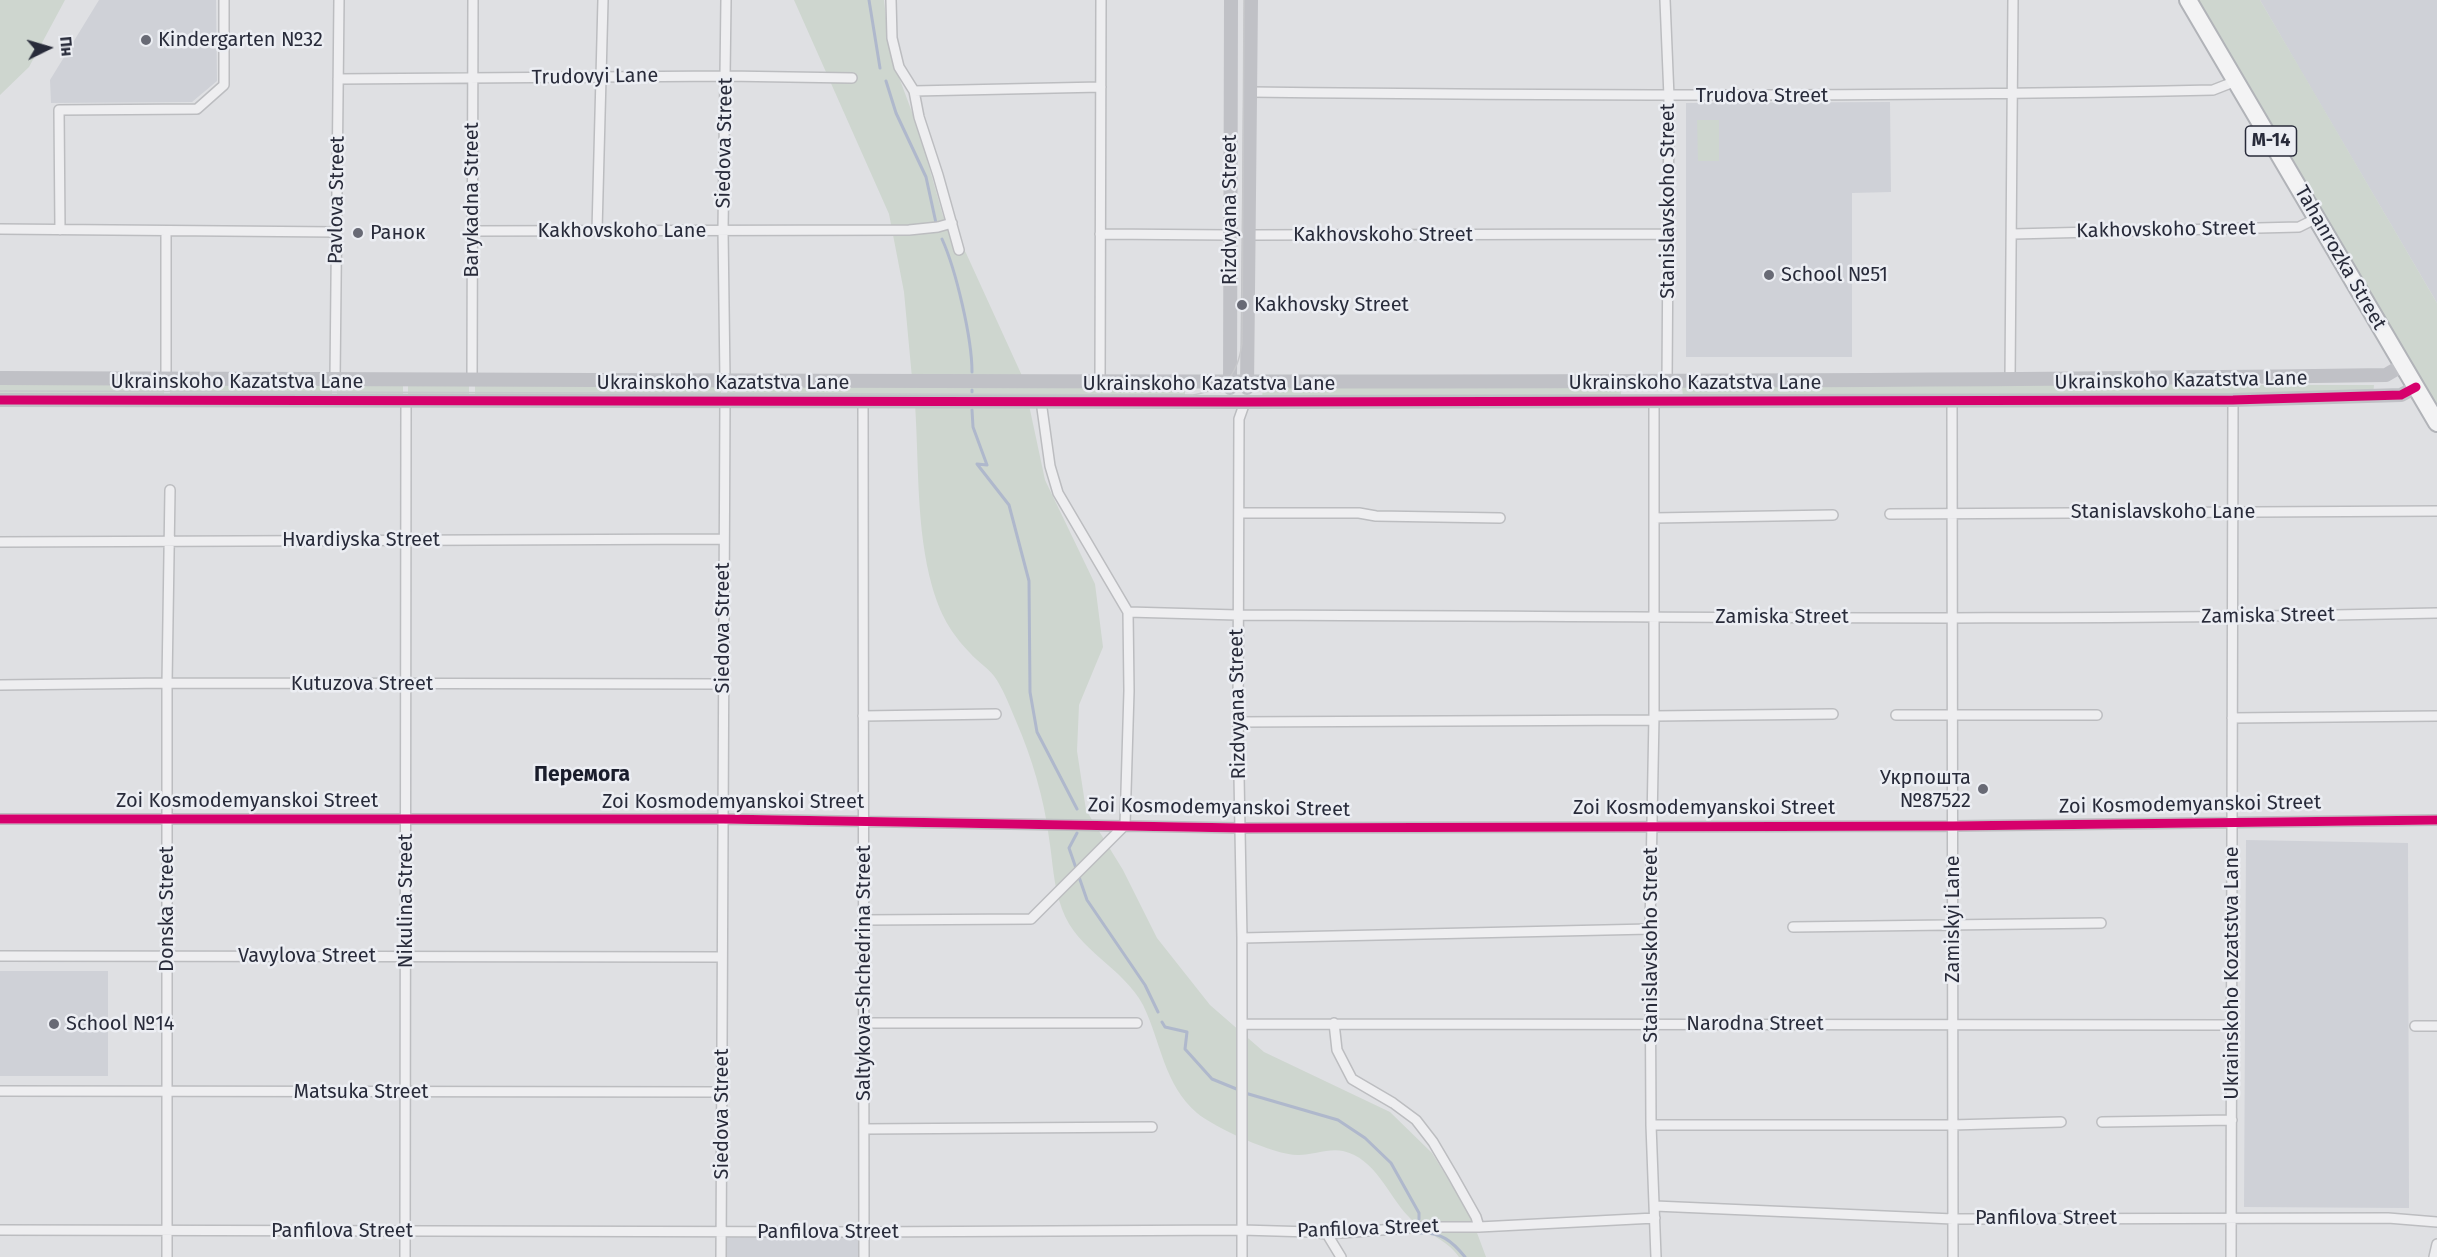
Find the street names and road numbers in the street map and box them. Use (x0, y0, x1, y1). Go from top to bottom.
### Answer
street label: Trudovyi Lane (532, 64, 658, 90)
street label: Siedova Street (712, 77, 738, 209)
street label: Trudova Street (1696, 84, 1828, 108)
street label: Stanislavskoho Street (1656, 103, 1680, 299)
street label: Barykadna Street (460, 122, 484, 278)
road number: М-14 (2246, 126, 2296, 156)
street label: Rizdvyana Street (1218, 135, 1242, 285)
street label: Pavlova Street (324, 136, 350, 264)
street label: Tahanrozka Street (2289, 182, 2391, 334)
street label: Kakhovskoho Street (2076, 216, 2256, 244)
street label: Kakhovskoho Lane (538, 219, 706, 243)
street label: Kakhovskoho Street (1293, 223, 1473, 247)
street label: Ukrainskoho Kazatstva Lane (2054, 367, 2308, 395)
street label: Ukrainskoho Kazatstva Lane (111, 370, 363, 394)
street label: Ukrainskoho Kazatstva Lane (597, 371, 849, 395)
street label: Ukrainskoho Kazatstva Lane (1569, 371, 1821, 395)
street label: Ukrainskoho Kazatstva Lane (1083, 372, 1335, 396)
street label: Stanislavskoho Lane (2071, 500, 2255, 524)
street label: Hvardiyska Street (282, 528, 440, 552)
street label: Siedova Street (711, 563, 735, 693)
street label: Zamiska Street (2201, 603, 2335, 629)
street label: Zamiska Street (1715, 605, 1849, 629)
street label: Rizdvyana Street (1225, 628, 1251, 780)
street label: Kutuzova Street (291, 672, 433, 696)
street label: Zoi Kosmodemyanskoi Street (116, 789, 378, 813)
street label: Zoi Kosmodemyanskoi Street (602, 790, 864, 814)
street label: Zoi Kosmodemyanskoi Street (2059, 791, 2321, 819)
street label: Zoi Kosmodemyanskoi Street (1088, 794, 1350, 822)
street label: Zoi Kosmodemyanskoi Street (1573, 796, 1835, 820)
street label: Nikulina Street (394, 834, 418, 968)
street label: Saltykova-Shchedrina Street (852, 845, 876, 1101)
street label: Donska Street (155, 846, 179, 972)
street label: Ukrainskoho Kozatstva Lane (2220, 846, 2244, 1100)
street label: Stanislavskoho Street (1639, 847, 1663, 1043)
street label: Zamiskyi Lane (1941, 855, 1965, 983)
street label: Vavylova Street (238, 944, 376, 968)
street label: Narodna Street (1686, 1012, 1824, 1036)
street label: Siedova Street (710, 1049, 734, 1179)
street label: Matsuka Street (293, 1080, 429, 1104)
street label: Panfilova Street (1975, 1206, 2117, 1230)
street label: Panfilova Street (1297, 1215, 1439, 1243)
street label: Panfilova Street (271, 1219, 413, 1243)
street label: Panfilova Street (757, 1220, 899, 1244)

